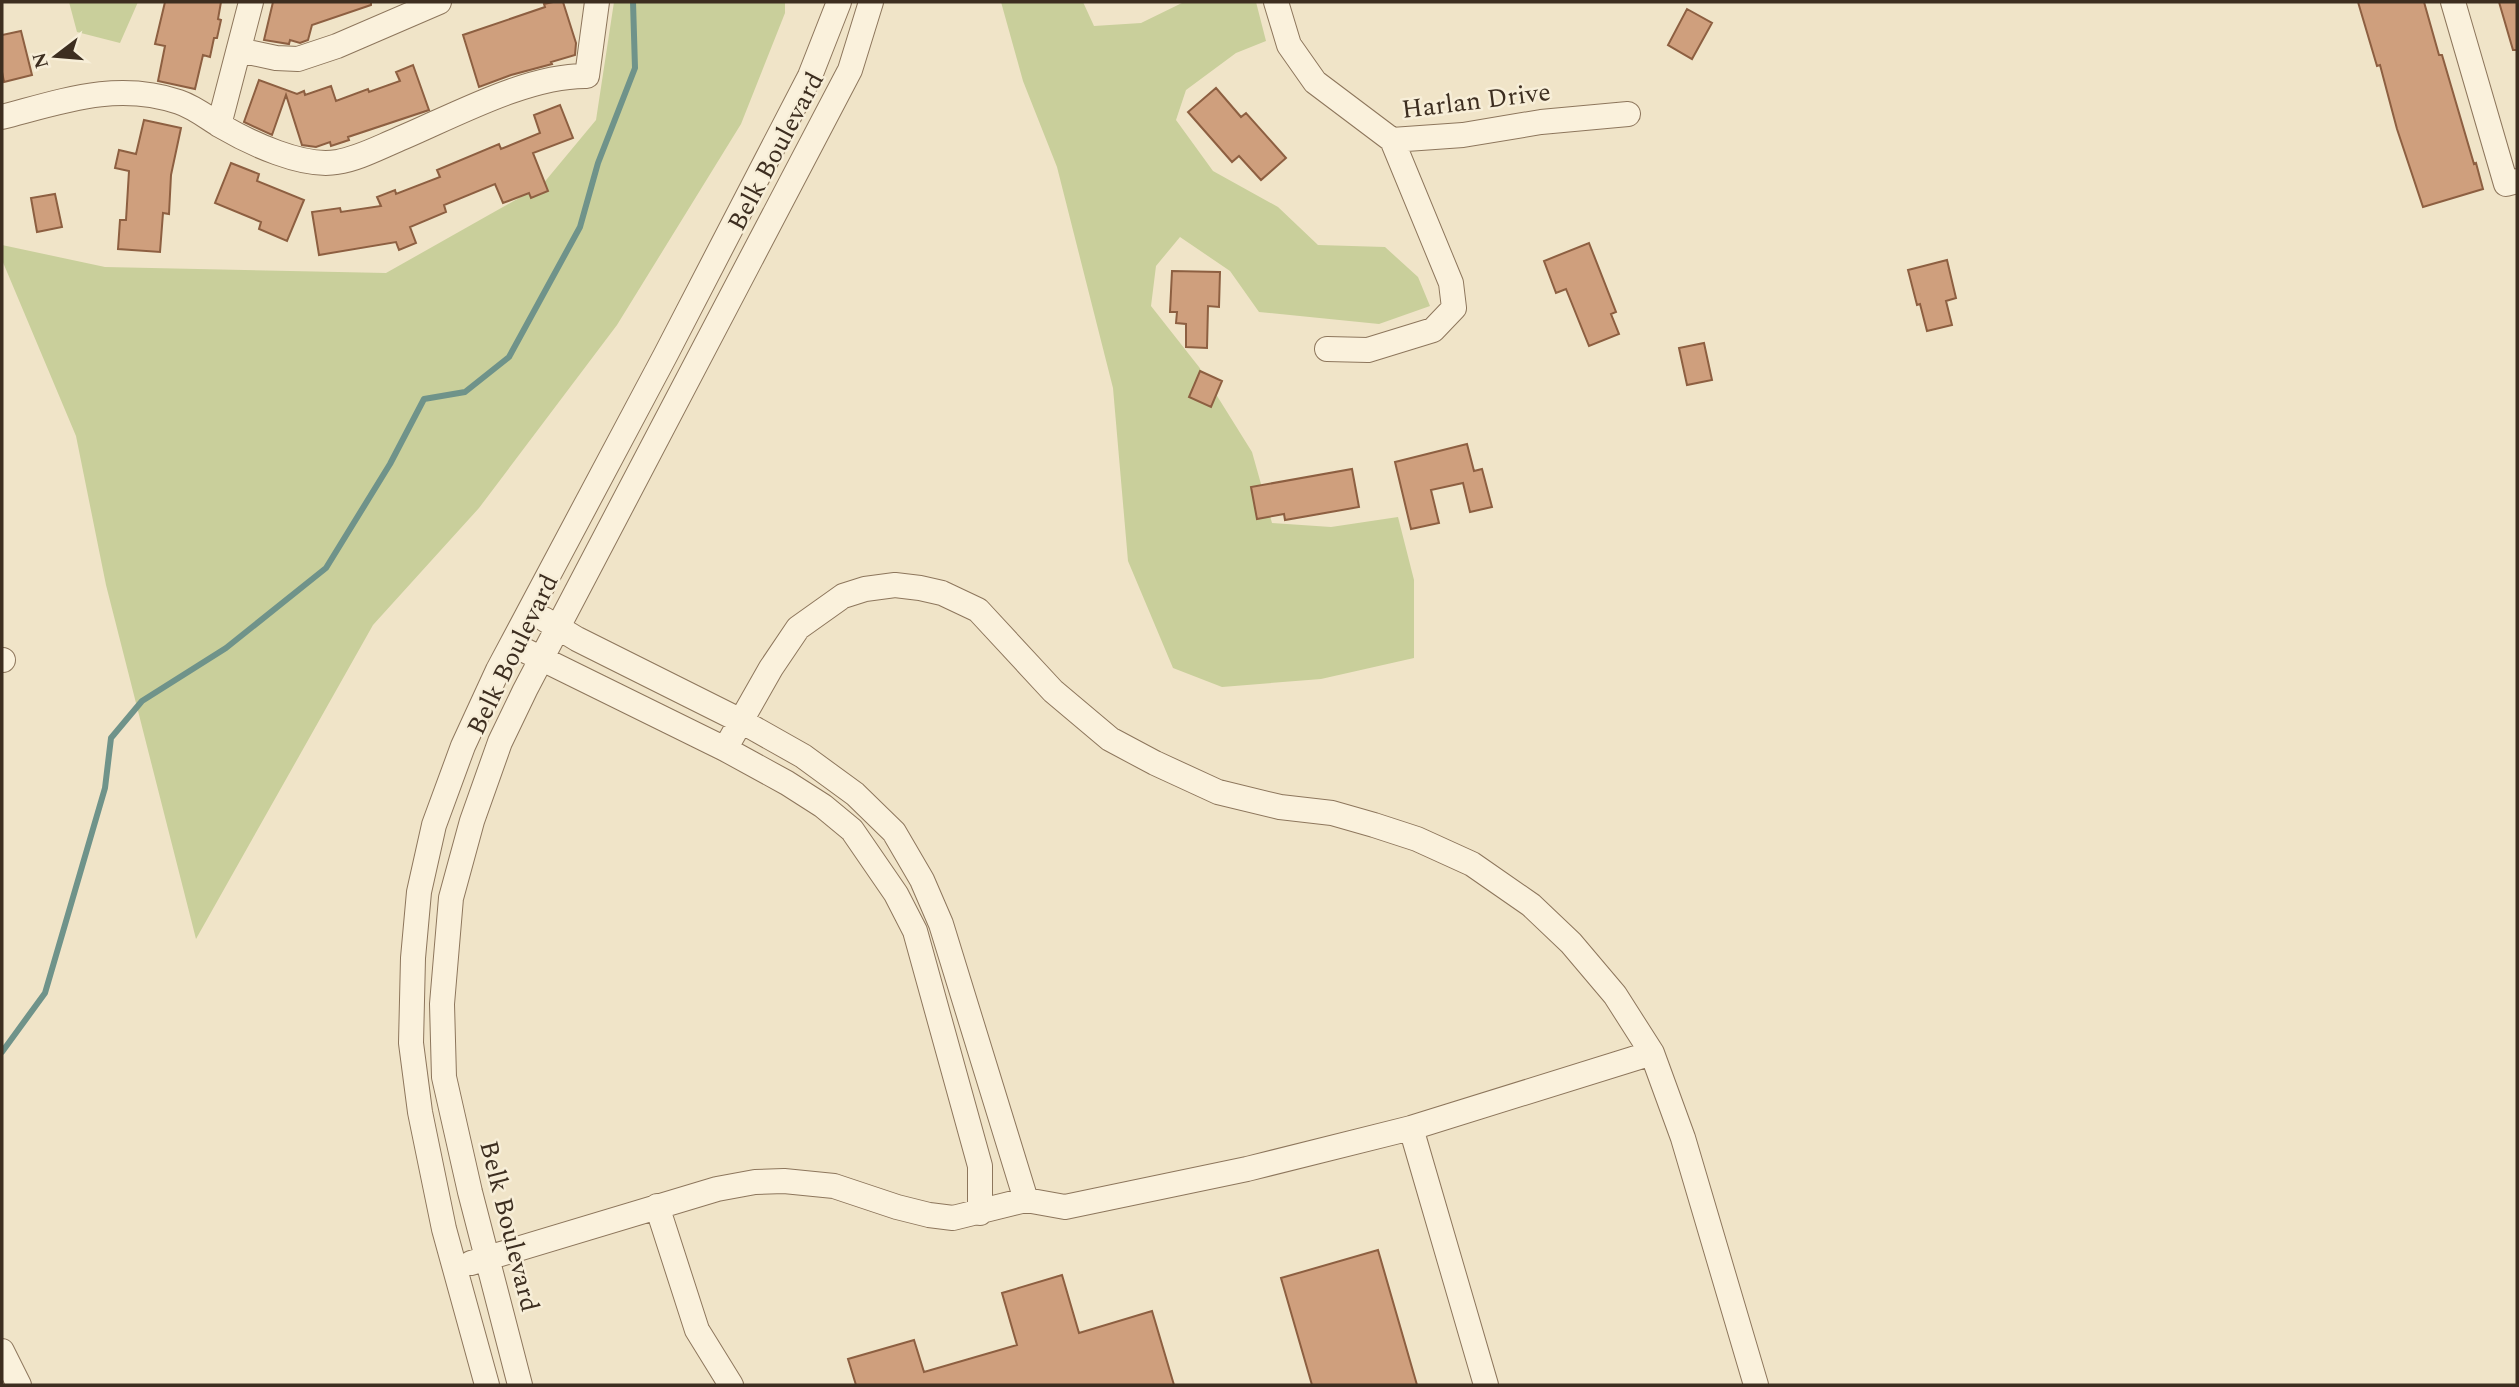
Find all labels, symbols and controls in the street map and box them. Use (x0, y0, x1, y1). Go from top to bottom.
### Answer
north arrow (21, 21, 91, 91)
text: N (25, 49, 57, 72)
street label: Belk Boulevard (717, 65, 835, 238)
street label: Harlan Drive (1399, 72, 1553, 130)
street label: Belk Boulevard (457, 567, 569, 742)
street label: Belk Boulevard (468, 1137, 550, 1316)

